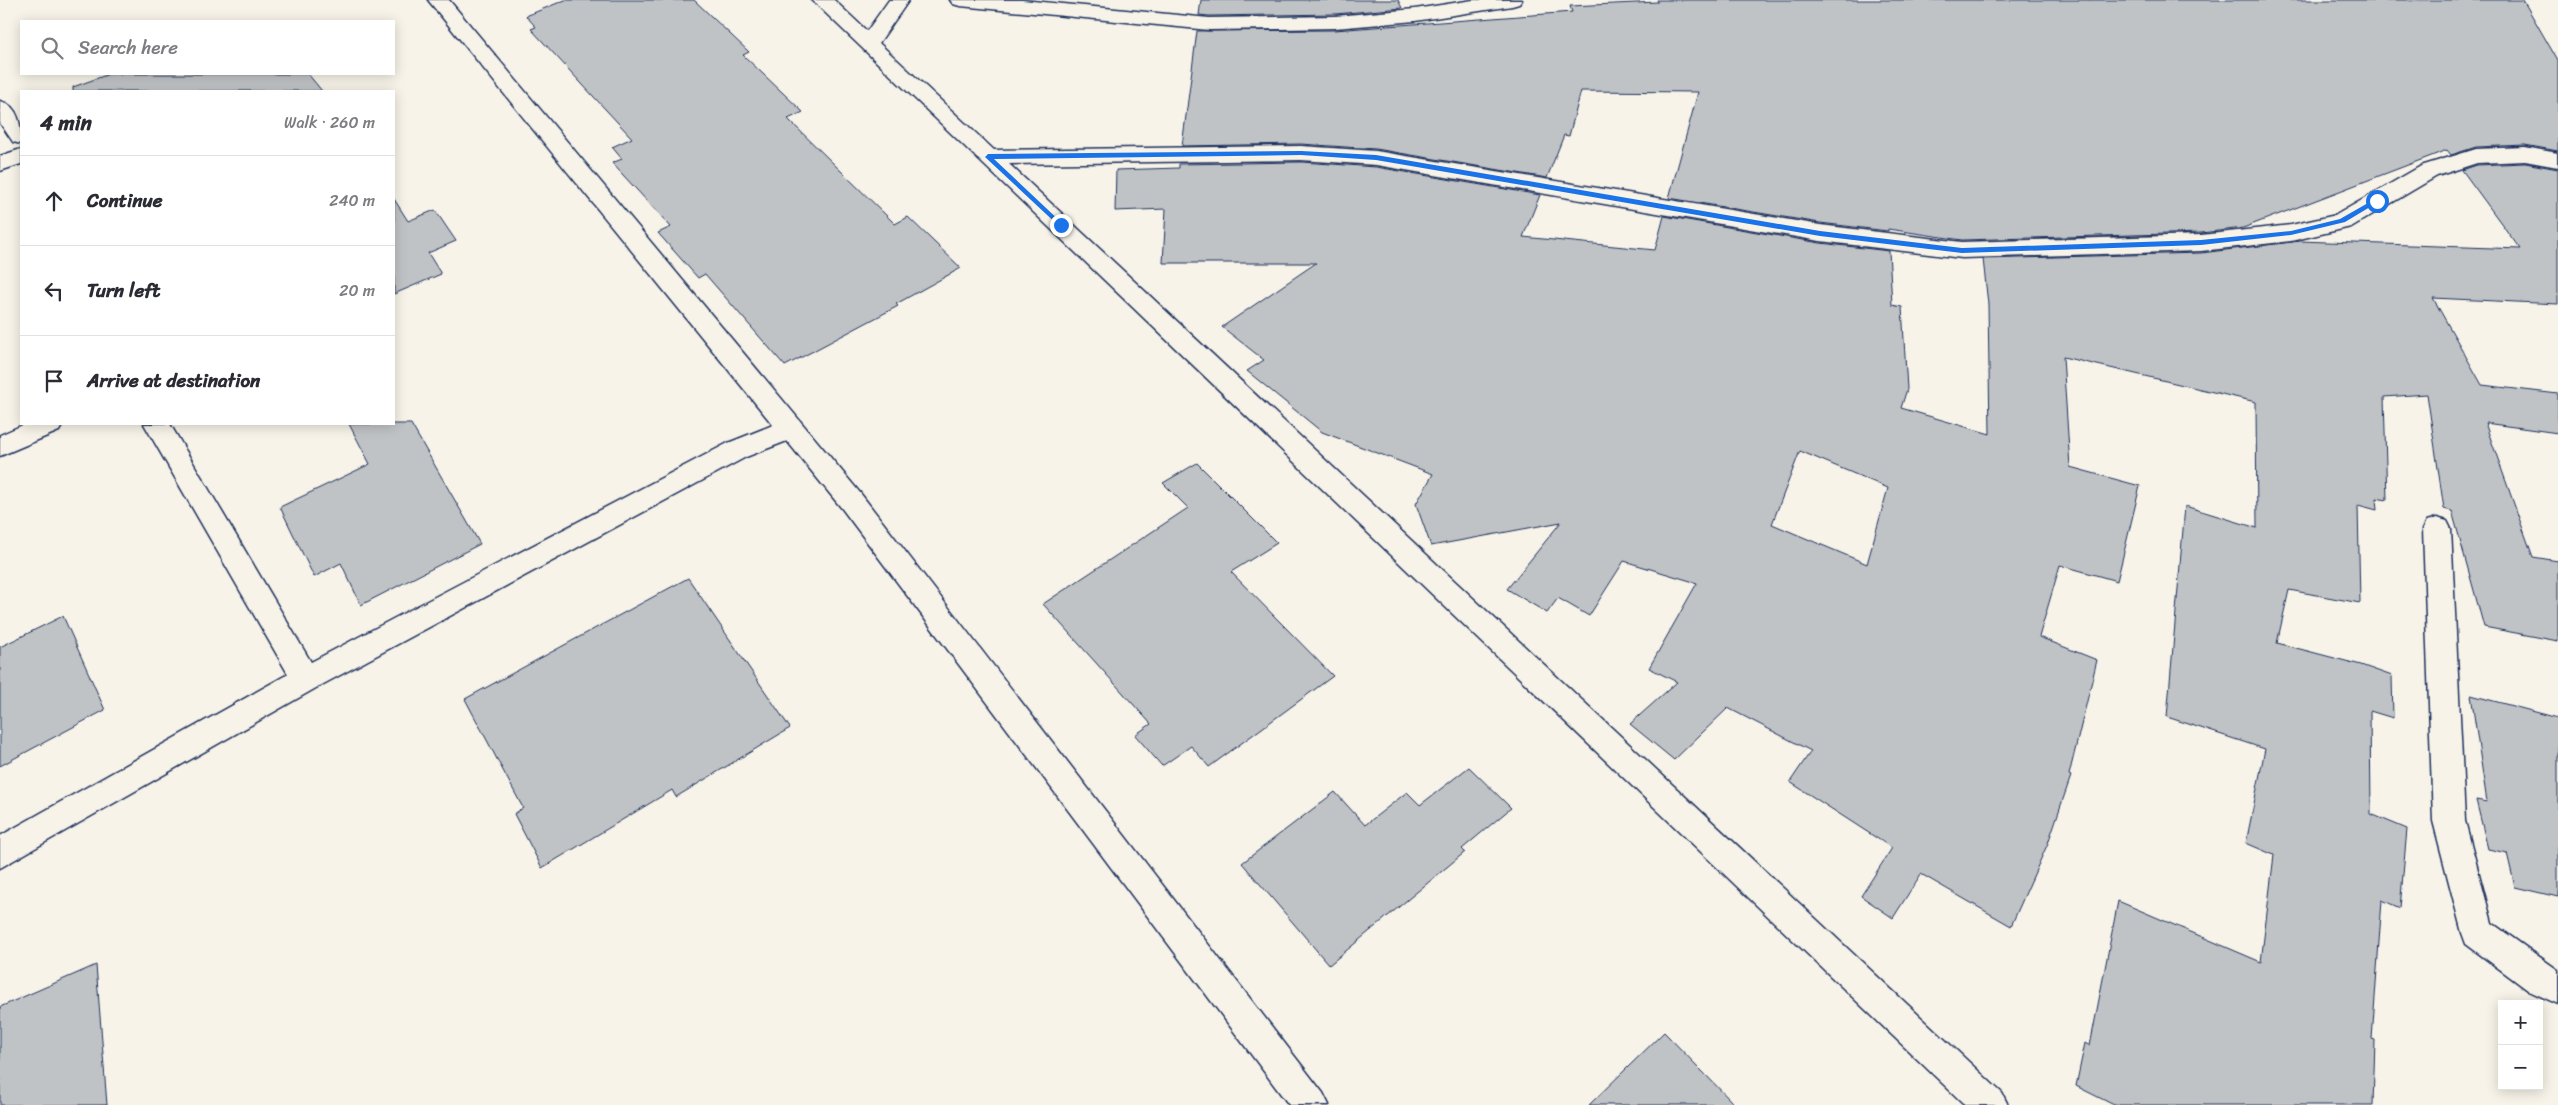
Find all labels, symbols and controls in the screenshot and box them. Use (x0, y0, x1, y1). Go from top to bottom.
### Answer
search box (20, 20, 395, 75)
text: Search here (78, 31, 178, 64)
icon: search (38, 34, 66, 62)
text: 4 min (40, 104, 92, 142)
text: Walk · 260 m (284, 108, 375, 137)
text: Continue (87, 184, 163, 217)
text: 240 m (329, 186, 375, 215)
icon: ahead (40, 187, 68, 215)
route start (2366, 190, 2389, 213)
route end (1050, 214, 1073, 237)
text: Turn left (87, 274, 160, 307)
text: 20 m (339, 276, 375, 305)
icon: left (40, 277, 68, 305)
text: Arrive at destination (87, 364, 260, 397)
icon: arrive (40, 367, 68, 395)
map controls (2498, 1000, 2543, 1090)
button: + (2498, 1000, 2543, 1045)
button: − (2498, 1045, 2543, 1090)

